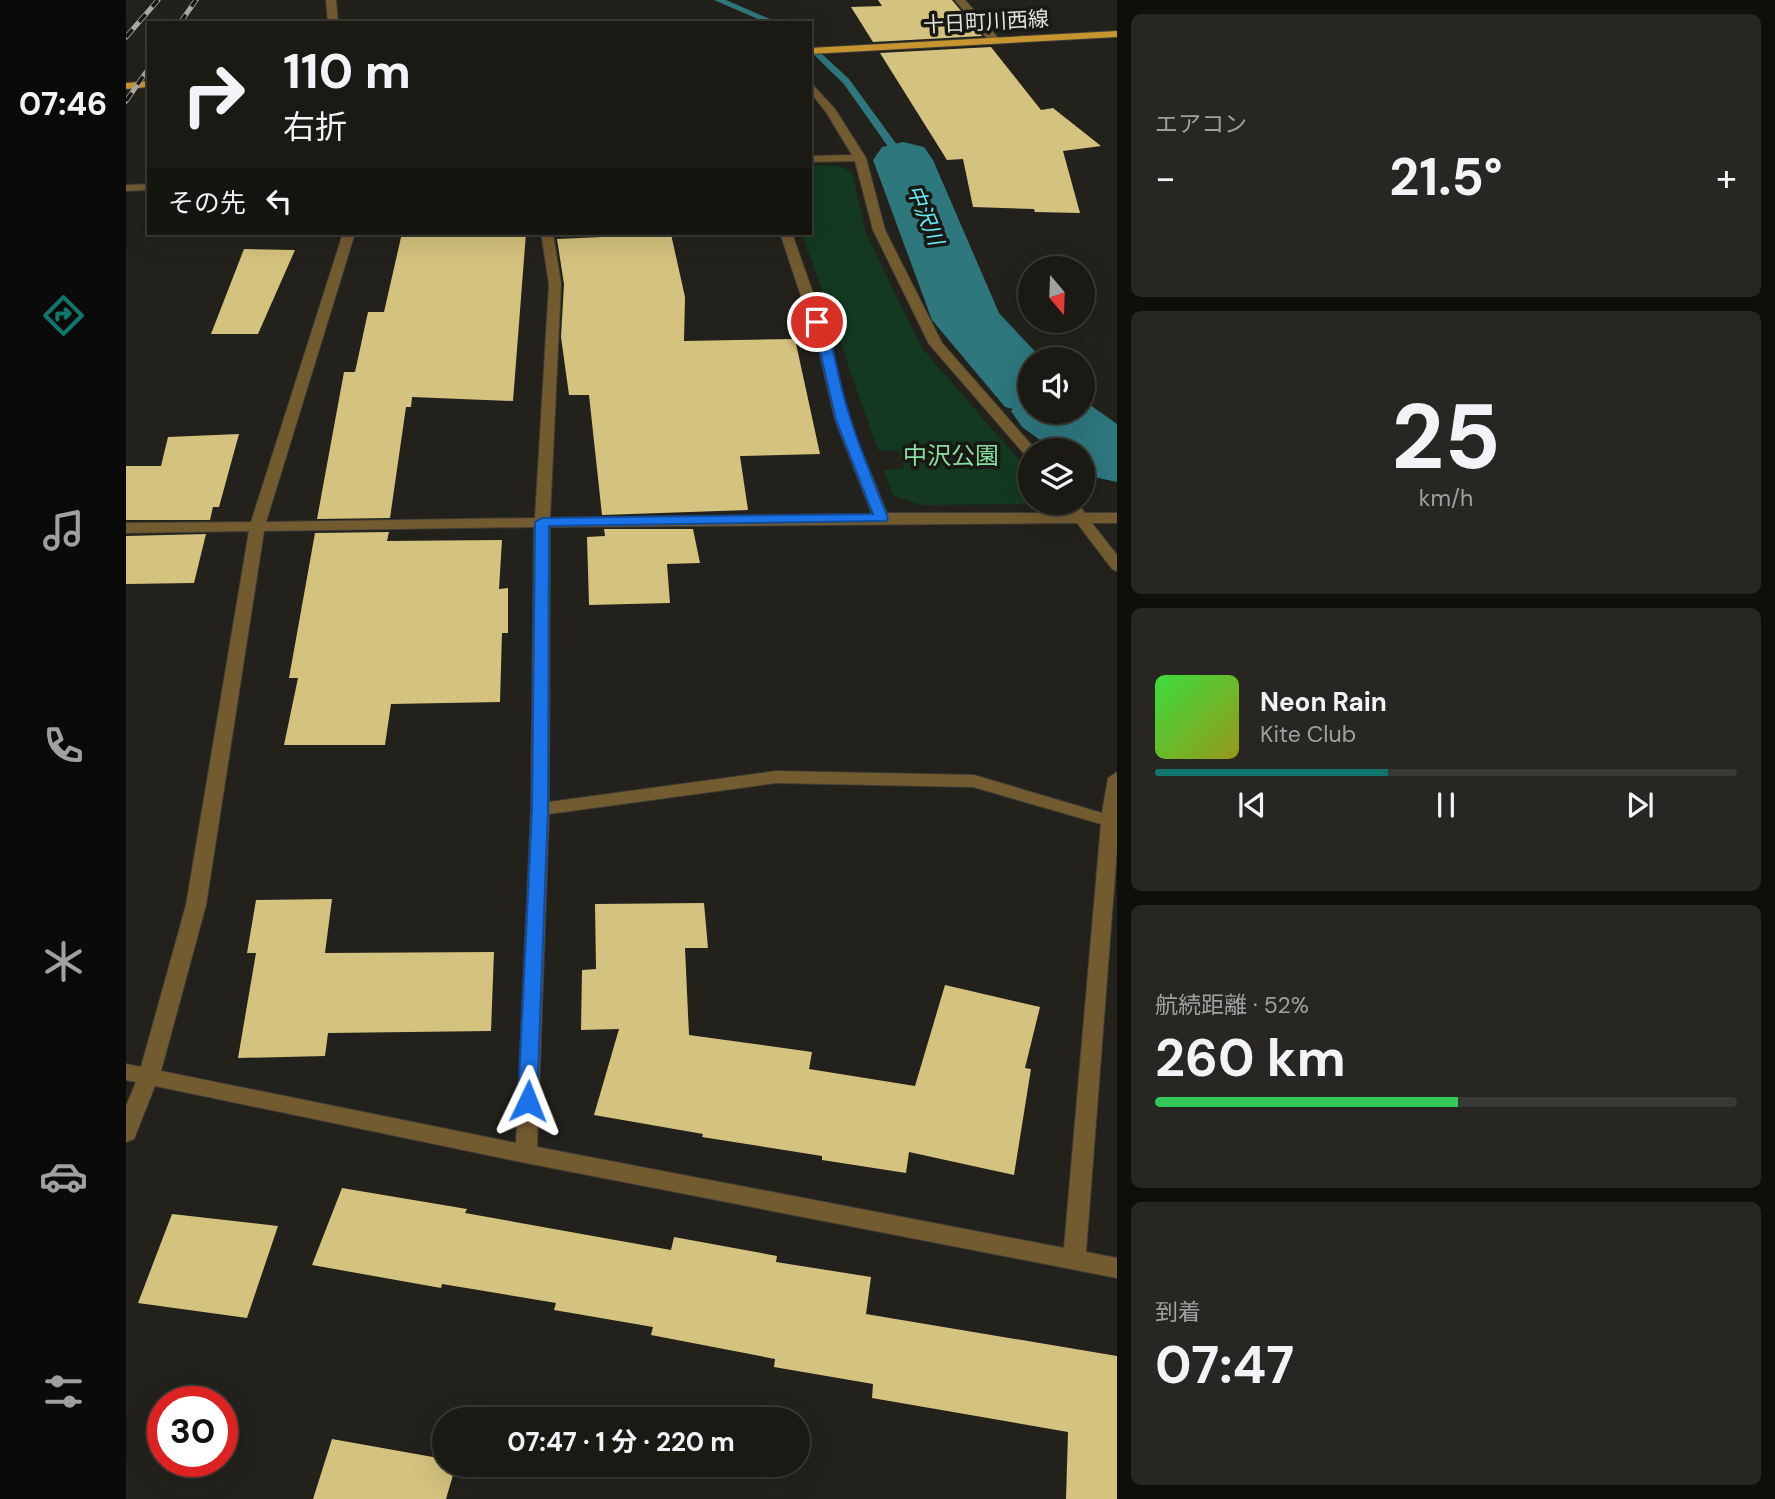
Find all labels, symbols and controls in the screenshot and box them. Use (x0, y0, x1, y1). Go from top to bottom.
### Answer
street label: 十日町川西線 (922, 5, 1050, 39)
text: 110 m (283, 39, 411, 103)
icon: right (168, 49, 259, 140)
text: 07:46 (19, 83, 107, 125)
text: 右折 (283, 106, 347, 148)
text: エアコン (1155, 109, 1247, 139)
text: 21.5° (1389, 143, 1503, 211)
text: − (1155, 153, 1176, 203)
text: + (1716, 153, 1737, 203)
water label: 中沢川 (900, 181, 951, 251)
icon: left (260, 182, 298, 220)
text: その先 (168, 186, 246, 220)
north arrow (1018, 256, 1096, 332)
map controls (1018, 256, 1095, 515)
icon: directions (39, 291, 88, 340)
pin (787, 292, 847, 352)
icon: arrive (798, 303, 836, 341)
button: sound (1018, 347, 1095, 424)
text: 25 (1391, 378, 1501, 496)
button: layers (1018, 438, 1095, 515)
park label: 中沢公園 (903, 440, 999, 471)
text: km/h (1419, 483, 1473, 513)
icon: music (39, 506, 88, 555)
text: Neon Rain (1260, 685, 1387, 719)
text: Kite Club (1260, 719, 1356, 749)
icon: phone (39, 721, 88, 770)
icon: previous (1233, 786, 1271, 824)
icon: pause (1427, 786, 1465, 824)
icon: next (1621, 786, 1659, 824)
icon: climate (39, 937, 88, 986)
text: 航続距離 · 52% (1155, 990, 1309, 1020)
text: 260 km (1155, 1024, 1346, 1092)
position arrow (491, 1064, 565, 1138)
icon: car (39, 1152, 88, 1201)
text: 到着 (1155, 1297, 1201, 1327)
text: 07:47 (1155, 1331, 1294, 1399)
icon: filters (39, 1367, 88, 1416)
speed limit sign: 30 (147, 1386, 238, 1477)
text: 07:47 · 1 分 · 220 m (507, 1425, 735, 1459)

